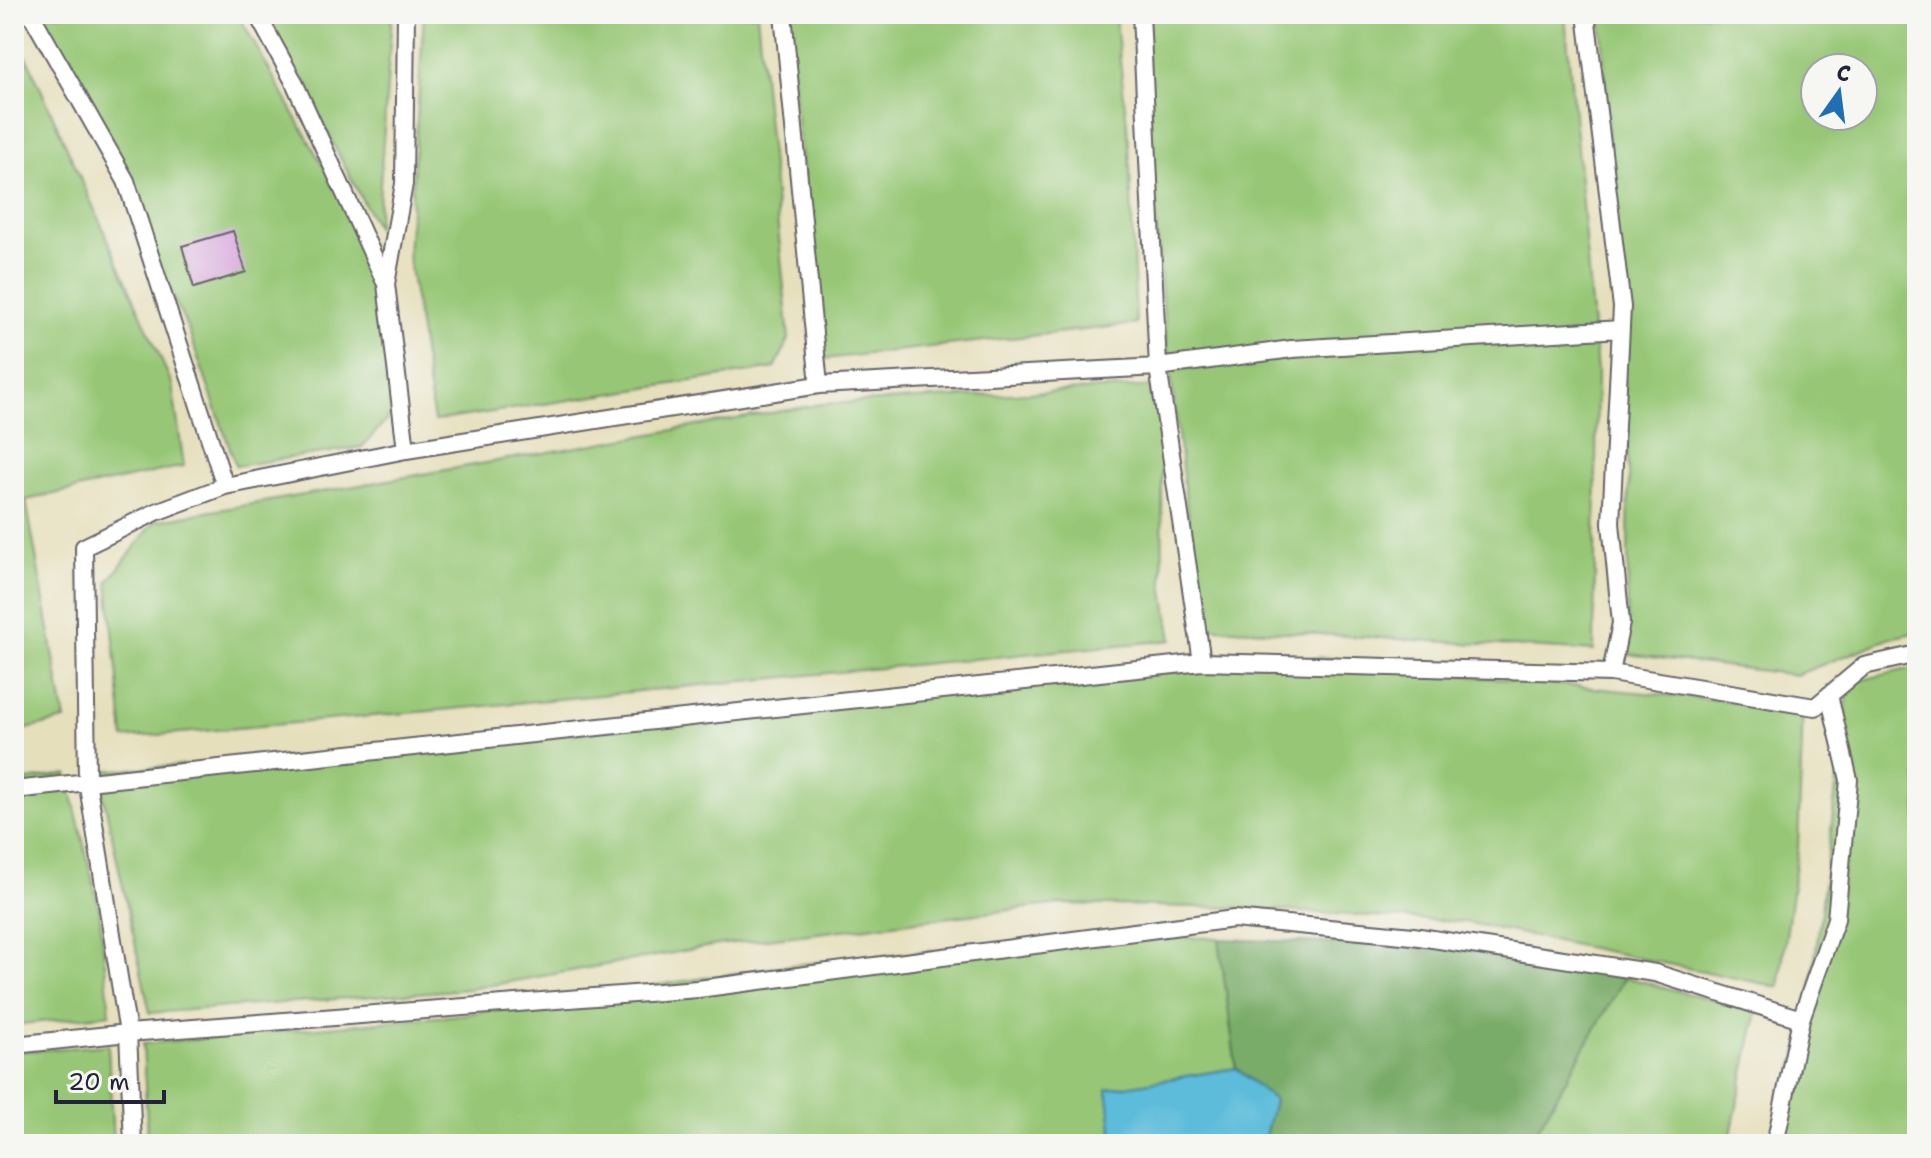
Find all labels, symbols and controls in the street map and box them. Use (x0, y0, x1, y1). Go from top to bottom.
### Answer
north arrow (1799, 52, 1879, 132)
text: С (1834, 57, 1854, 89)
scale bar (56, 1054, 164, 1104)
text: 20 m (68, 1066, 130, 1098)

